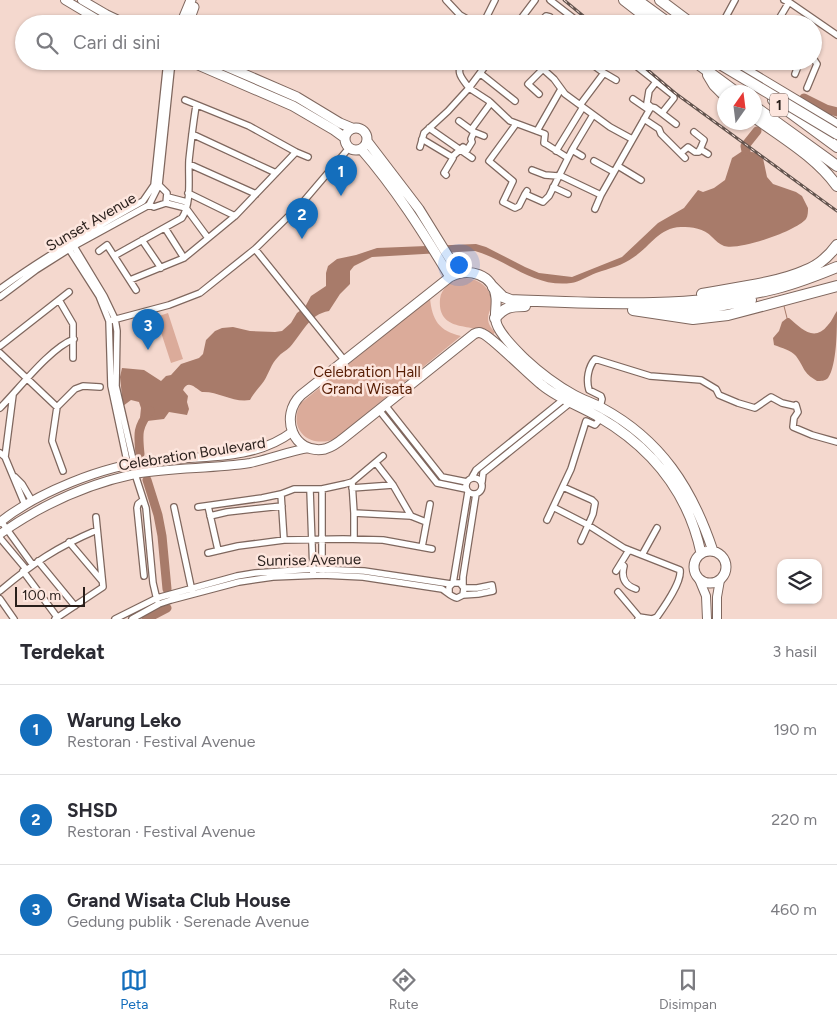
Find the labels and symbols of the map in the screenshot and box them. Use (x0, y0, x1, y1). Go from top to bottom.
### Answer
north arrow (717, 85, 762, 130)
road number: 1 (770, 94, 788, 116)
pin: 1 (325, 155, 357, 196)
street label: Sunset Avenue (43, 189, 139, 255)
pin: 2 (286, 198, 318, 239)
your location (446, 252, 472, 278)
pin: 3 (132, 309, 164, 350)
park label: Celebration Hall Grand Wisata (313, 363, 421, 398)
street label: Celebration Boulevard (117, 433, 267, 475)
street label: Sunrise Avenue (257, 550, 361, 570)
scale bar (15, 584, 85, 607)

